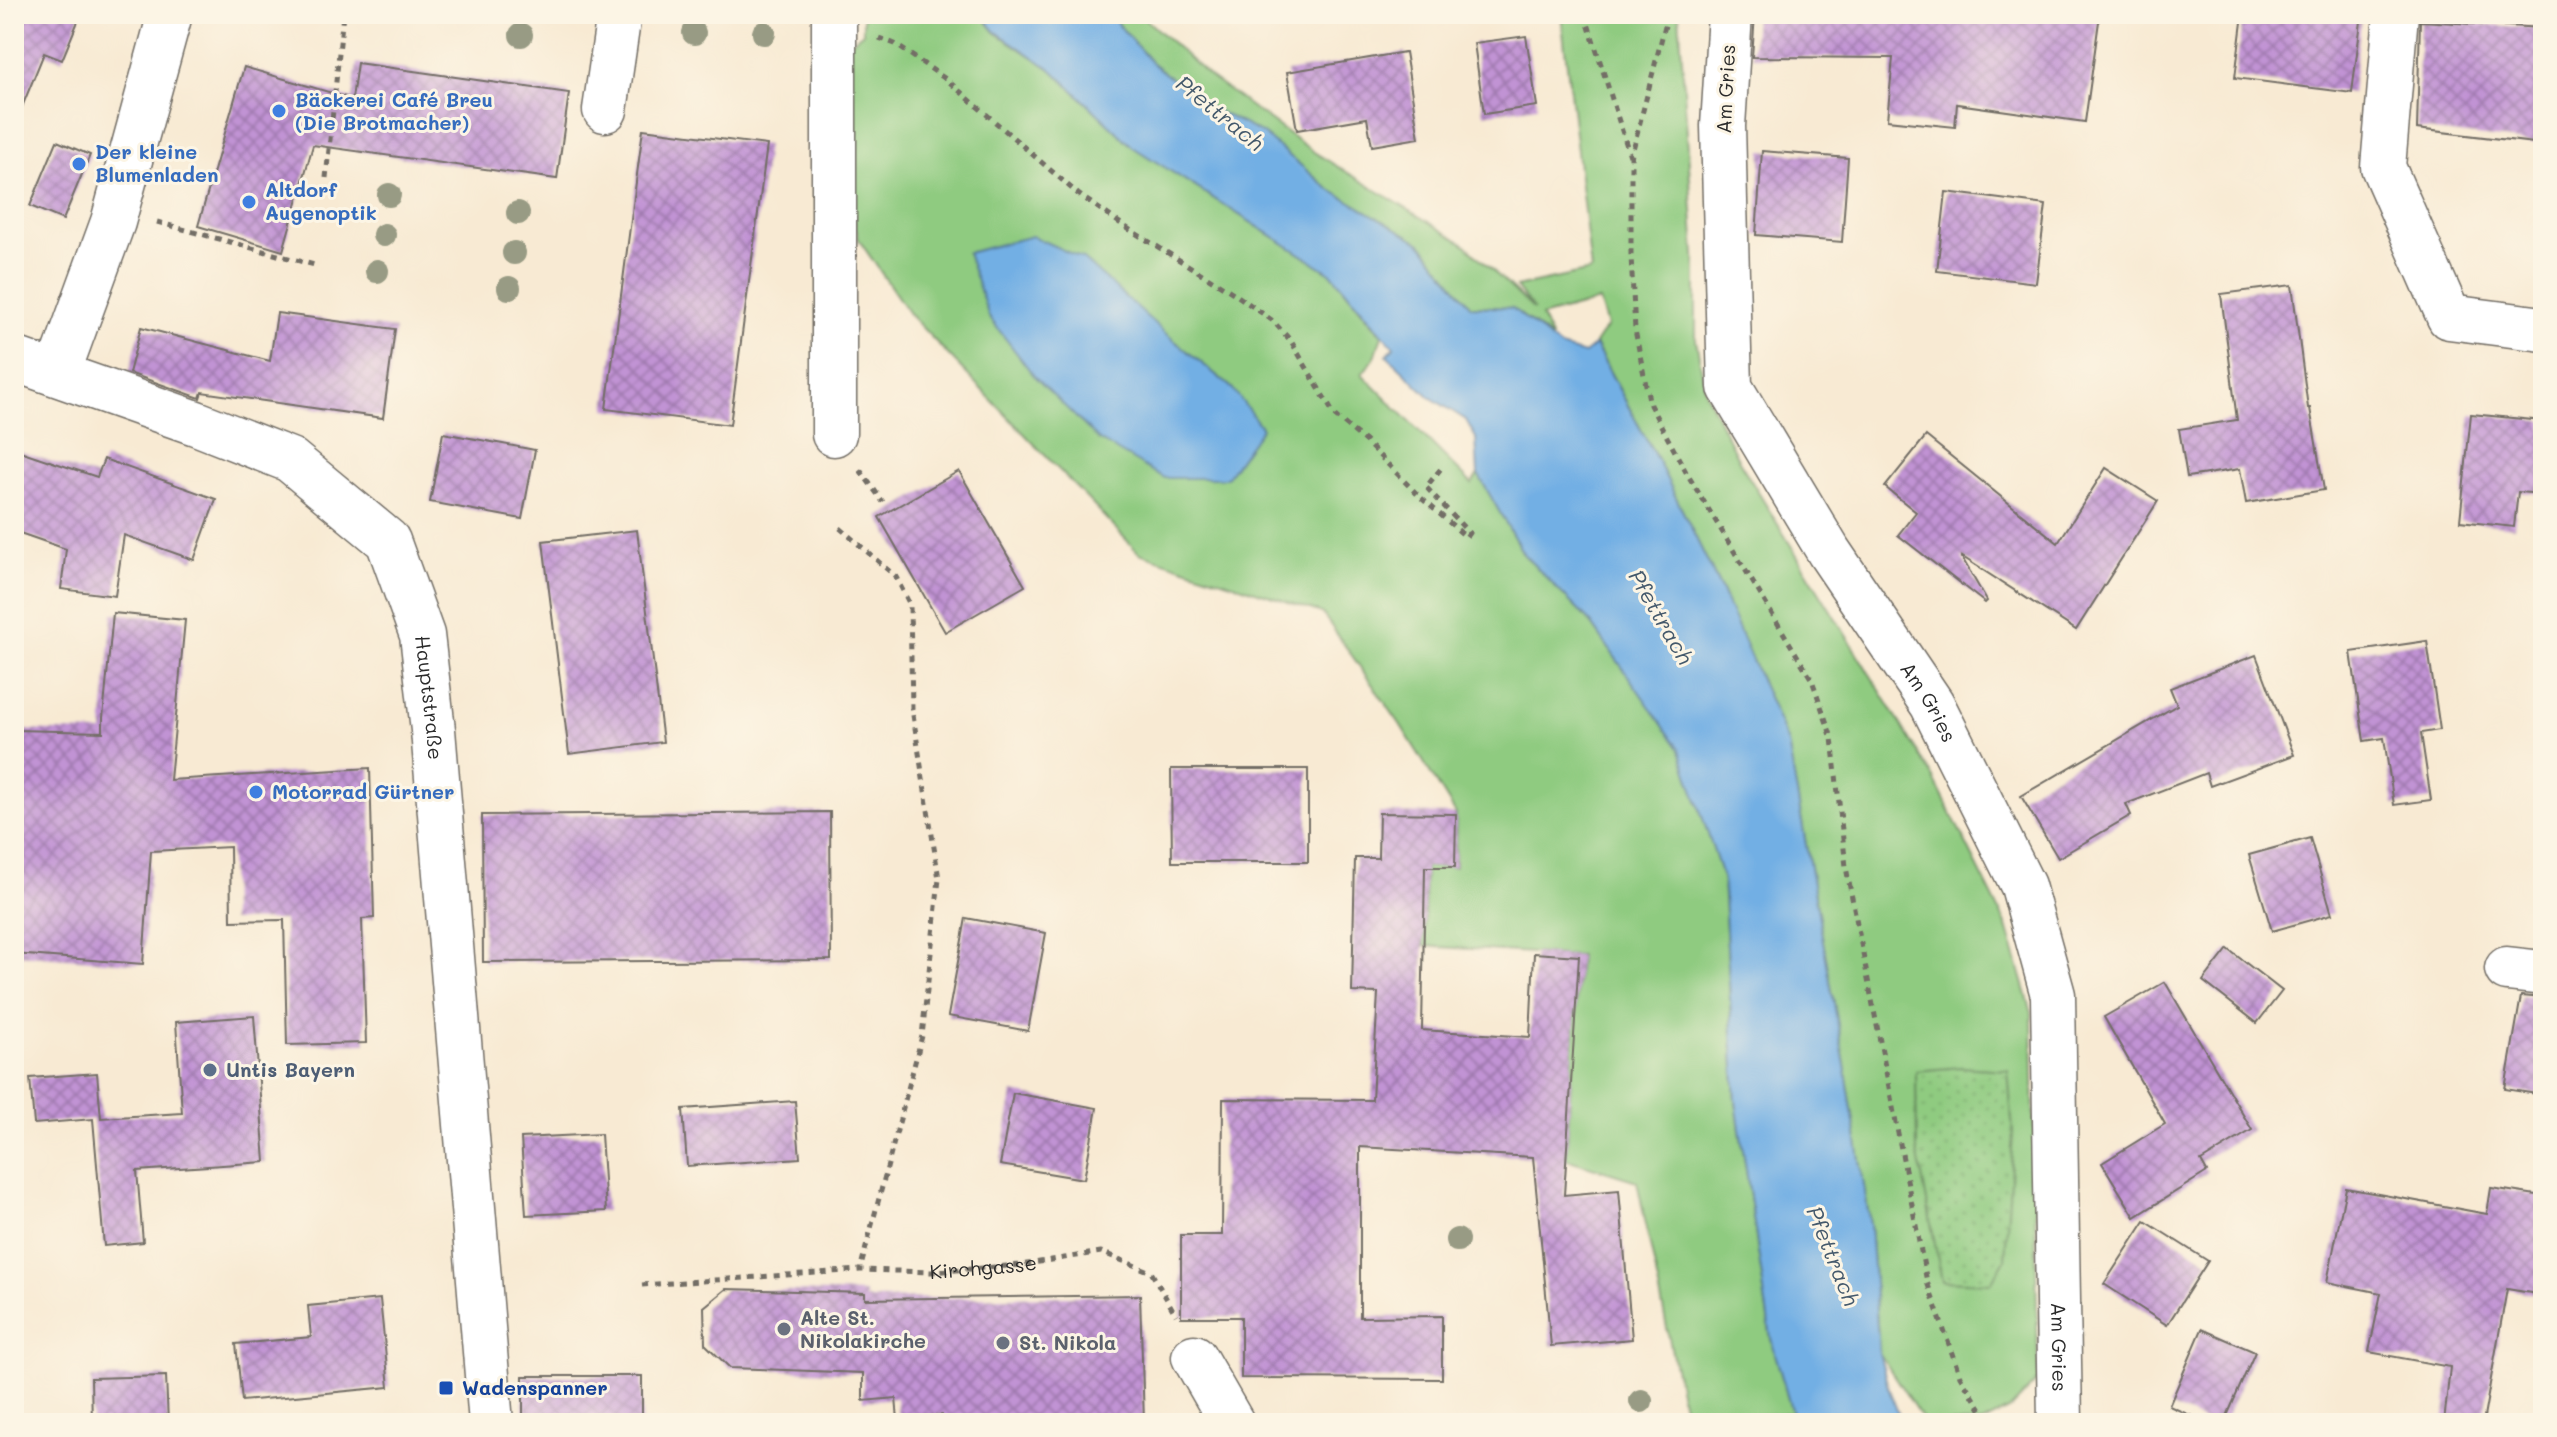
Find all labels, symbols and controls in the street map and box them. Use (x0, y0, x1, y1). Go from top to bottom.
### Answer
street label: Am Gries (1710, 44, 1740, 134)
water label: Pfettrach (1170, 68, 1270, 157)
place label: Bäckerei Café Breu (Die Brotmacher) (295, 86, 493, 135)
marker: Bäckerei Café Breu (Die Brotmacher) (270, 102, 288, 120)
place label: Der kleine Blumenladen (95, 138, 218, 187)
marker: Der kleine Blumenladen (70, 155, 88, 173)
place label: Altdorf Augenoptik (265, 176, 377, 225)
marker: Altdorf Augenoptik (240, 193, 258, 211)
water label: Pfettrach (1623, 564, 1700, 670)
street label: Hauptstraße (410, 634, 449, 761)
street label: Am Gries (1895, 656, 1963, 746)
place label: Motorrad Gürtner (272, 778, 454, 804)
marker: Motorrad Gürtner (247, 783, 265, 801)
place label: Untis Bayern (226, 1056, 355, 1082)
marker: Untis Bayern (201, 1061, 219, 1079)
water label: Pfettrach (1800, 1202, 1867, 1310)
street label: Kirchgasse (929, 1249, 1039, 1284)
street label: Am Gries (2046, 1302, 2073, 1392)
place label: Alte St. Nikolakirche (800, 1304, 926, 1353)
marker: Alte St. Nikolakirche (775, 1320, 793, 1338)
place label: St. Nikola (1019, 1329, 1116, 1355)
marker: St. Nikola (994, 1334, 1012, 1352)
place label: Wadenspanner (462, 1374, 608, 1400)
marker: Wadenspanner (437, 1379, 455, 1397)

